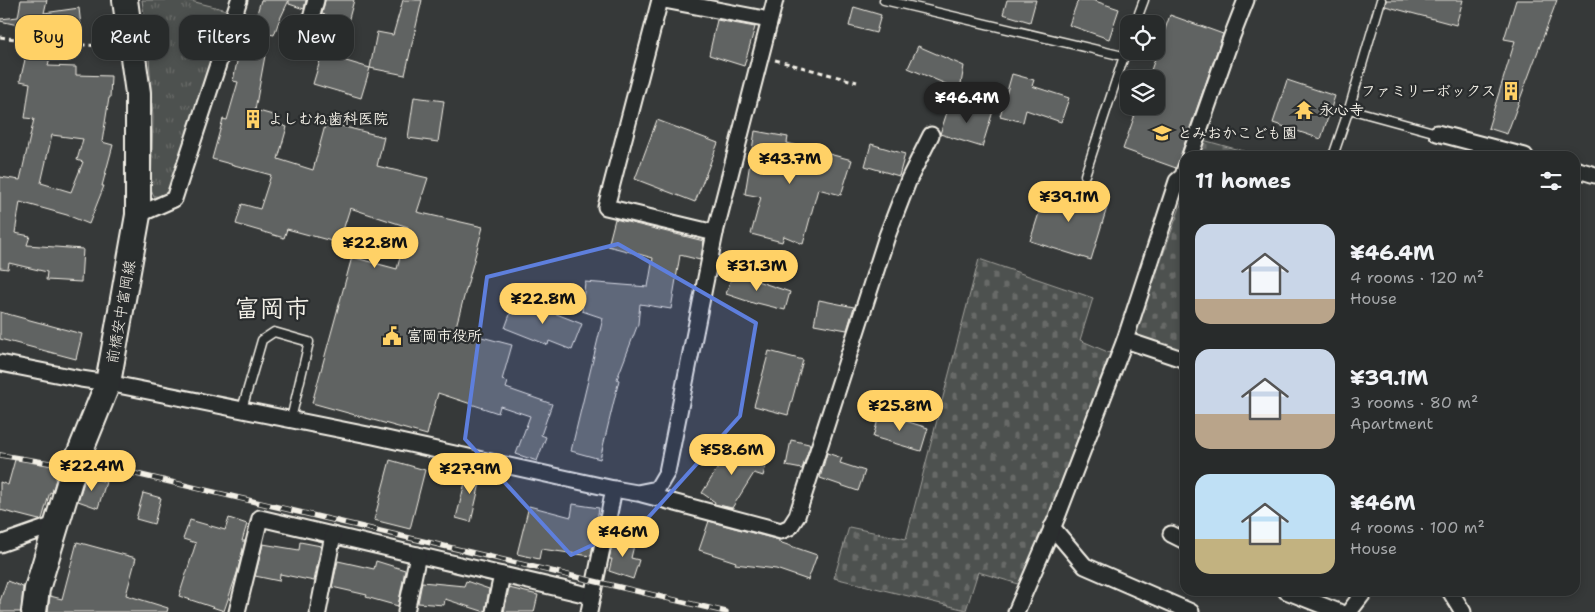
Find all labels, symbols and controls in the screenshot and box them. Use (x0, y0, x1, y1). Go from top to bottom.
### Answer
chip: Buy (15, 15, 82, 60)
chip: Rent (92, 15, 169, 60)
chip: Filters (179, 15, 269, 60)
chip: New (279, 15, 354, 60)
map controls (1120, 15, 1165, 115)
button: locate (1120, 15, 1165, 60)
button: layers (1120, 70, 1165, 115)
building icon: ファミリーボックス (1500, 80, 1522, 102)
place label: ファミリーボックス (1361, 81, 1496, 101)
pin: ¥46.4M (926, 82, 1008, 124)
text: ¥46.4M (935, 87, 999, 108)
temple icon: 永心寺 (1293, 99, 1315, 121)
place label: 永心寺 (1319, 100, 1364, 120)
building icon: よしむね歯科医院 (242, 108, 264, 130)
place label: よしむね歯科医院 (268, 109, 388, 129)
school or university icon: とみおかこども園 (1151, 122, 1173, 144)
place label: とみおかこども園 (1177, 123, 1297, 143)
pin: ¥43.7M (749, 142, 831, 185)
text: ¥43.7M (759, 148, 821, 169)
text: 11 homes (1195, 167, 1291, 195)
icon: filters (1537, 167, 1565, 195)
pin: ¥39.1M (1028, 180, 1110, 223)
text: ¥39.1M (1039, 186, 1099, 207)
pin: ¥22.8M (334, 226, 416, 269)
text: ¥22.8M (342, 232, 408, 253)
text: ¥46.4M (1350, 239, 1435, 267)
icon: home (1235, 244, 1295, 304)
pin: ¥31.3M (716, 250, 798, 292)
text: ¥31.3M (727, 255, 787, 276)
street label: 前橋安中富岡線 (102, 259, 140, 365)
text: 4 rooms · 120 m² (1350, 267, 1484, 288)
pin: ¥22.8M (502, 282, 584, 325)
text: ¥22.8M (510, 288, 576, 309)
text: House (1350, 288, 1397, 309)
district label: 富岡市 (234, 291, 310, 325)
public building icon: 富岡市役所 (381, 325, 403, 347)
place label: 富岡市役所 (407, 326, 482, 346)
text: ¥39.1M (1350, 364, 1428, 392)
icon: home (1235, 369, 1295, 429)
pin: ¥25.8M (859, 390, 941, 432)
text: 3 rooms · 80 m² (1350, 392, 1478, 413)
text: ¥25.8M (868, 395, 932, 416)
text: Apartment (1350, 413, 1433, 434)
pin: ¥58.6M (691, 434, 773, 476)
text: ¥58.6M (700, 439, 764, 460)
pin: ¥22.4M (51, 450, 133, 492)
pin: ¥27.9M (429, 452, 511, 495)
text: ¥22.4M (60, 455, 124, 476)
text: ¥27.9M (439, 458, 501, 479)
text: ¥46M (1350, 489, 1415, 517)
icon: home (1235, 494, 1295, 554)
pin: ¥46M (593, 516, 653, 558)
text: 4 rooms · 100 m² (1350, 517, 1485, 538)
text: ¥46M (598, 521, 648, 542)
text: House (1350, 538, 1397, 559)

